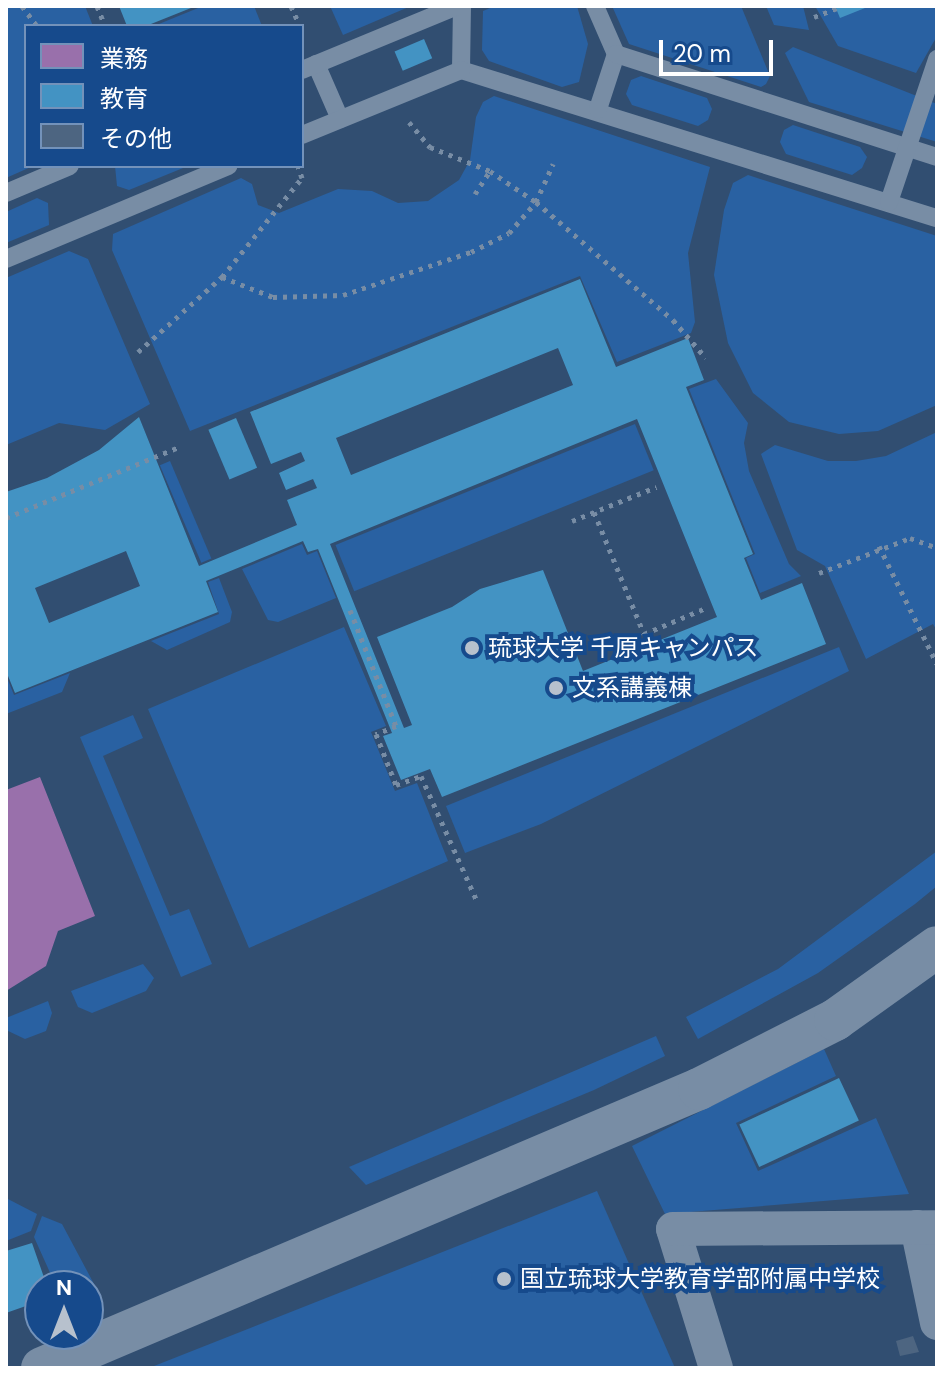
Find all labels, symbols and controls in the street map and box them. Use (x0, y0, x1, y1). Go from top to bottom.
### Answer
legend (24, 24, 304, 168)
scale bar (663, 24, 777, 74)
text: 20 m (673, 38, 731, 69)
text: 業務 (100, 43, 148, 74)
text: 教育 (100, 83, 148, 114)
text: その他 (100, 123, 172, 154)
place label: 琉球大学 千原キャンパス (488, 634, 758, 662)
marker: 琉球大学 千原キャンパス (463, 639, 481, 657)
place label: 文系講義棟 (572, 674, 692, 702)
marker: 文系講義棟 (547, 679, 565, 697)
place label: 国立琉球大学教育学部附属中学校 (520, 1265, 880, 1293)
north arrow (24, 1270, 104, 1350)
marker: 国立琉球大学教育学部附属中学校 (495, 1270, 513, 1288)
text: N (56, 1273, 72, 1302)

